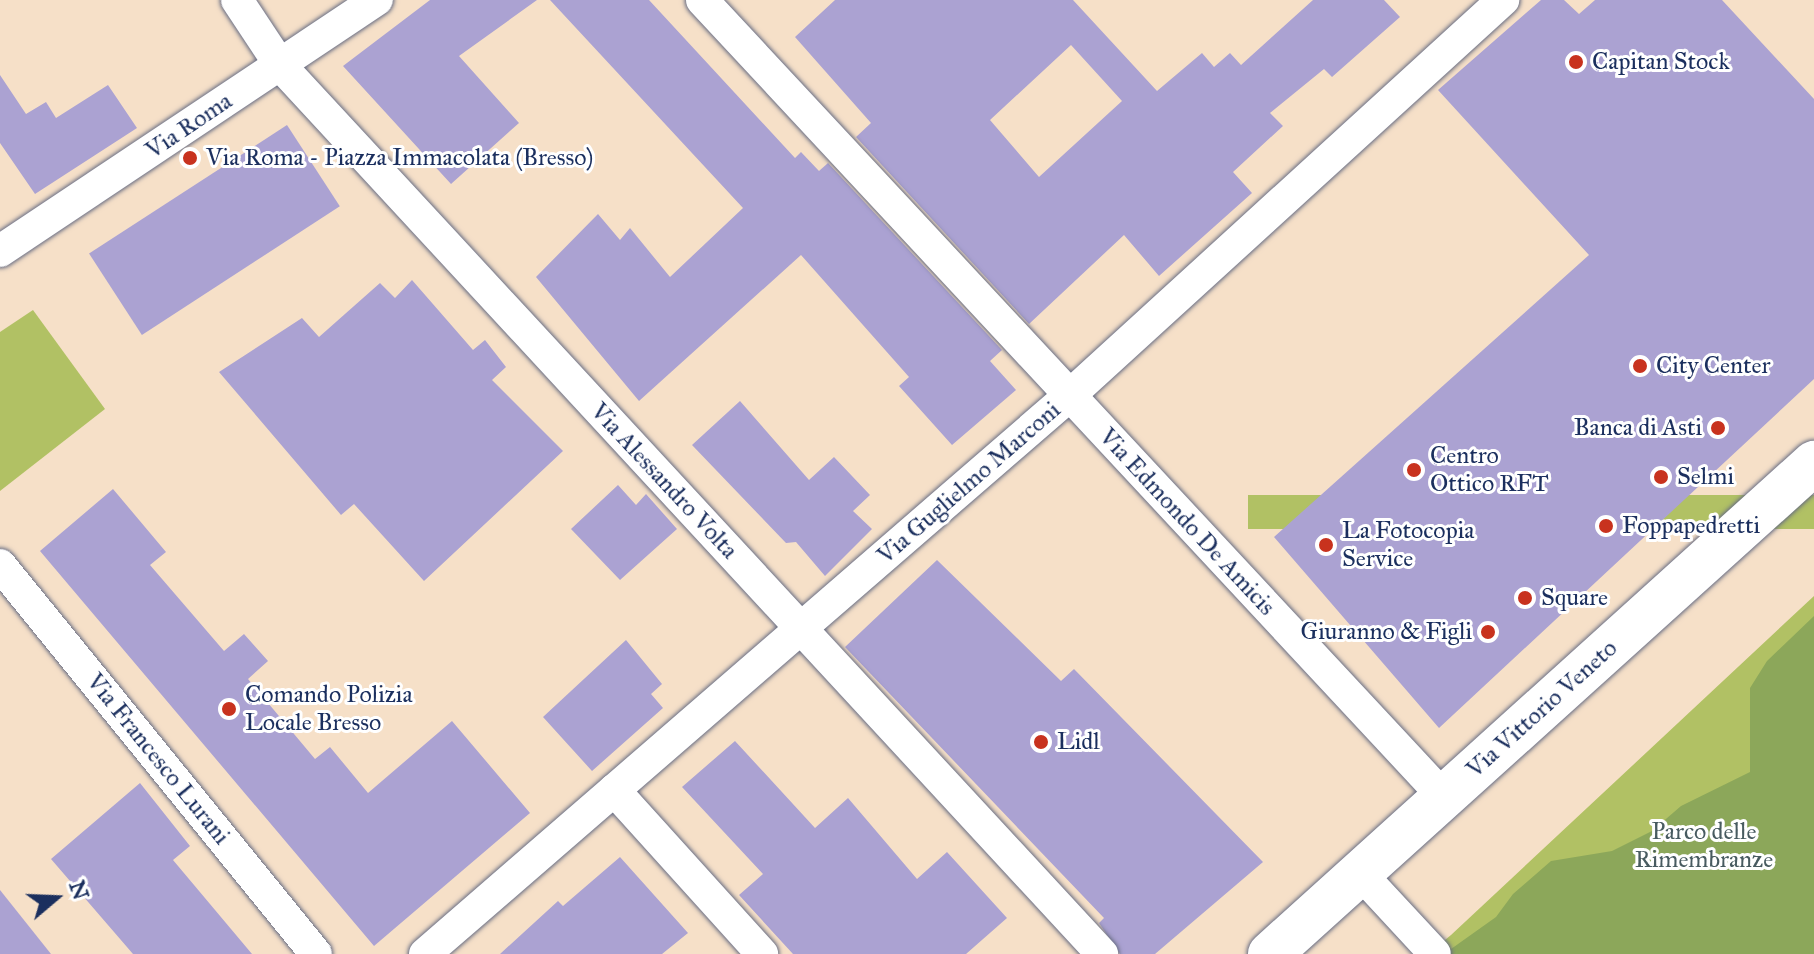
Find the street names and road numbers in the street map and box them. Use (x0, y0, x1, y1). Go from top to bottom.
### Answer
street label: Via Roma (140, 87, 238, 165)
street label: Via Guglielmo Marconi (872, 396, 1066, 570)
street label: Via Alessandro Volta (584, 397, 744, 565)
street label: Via Edmondo De Amicis (1093, 423, 1281, 621)
street label: Via Vittorio Veneto (1461, 634, 1623, 784)
street label: Via Francesco Lurani (80, 668, 236, 850)

